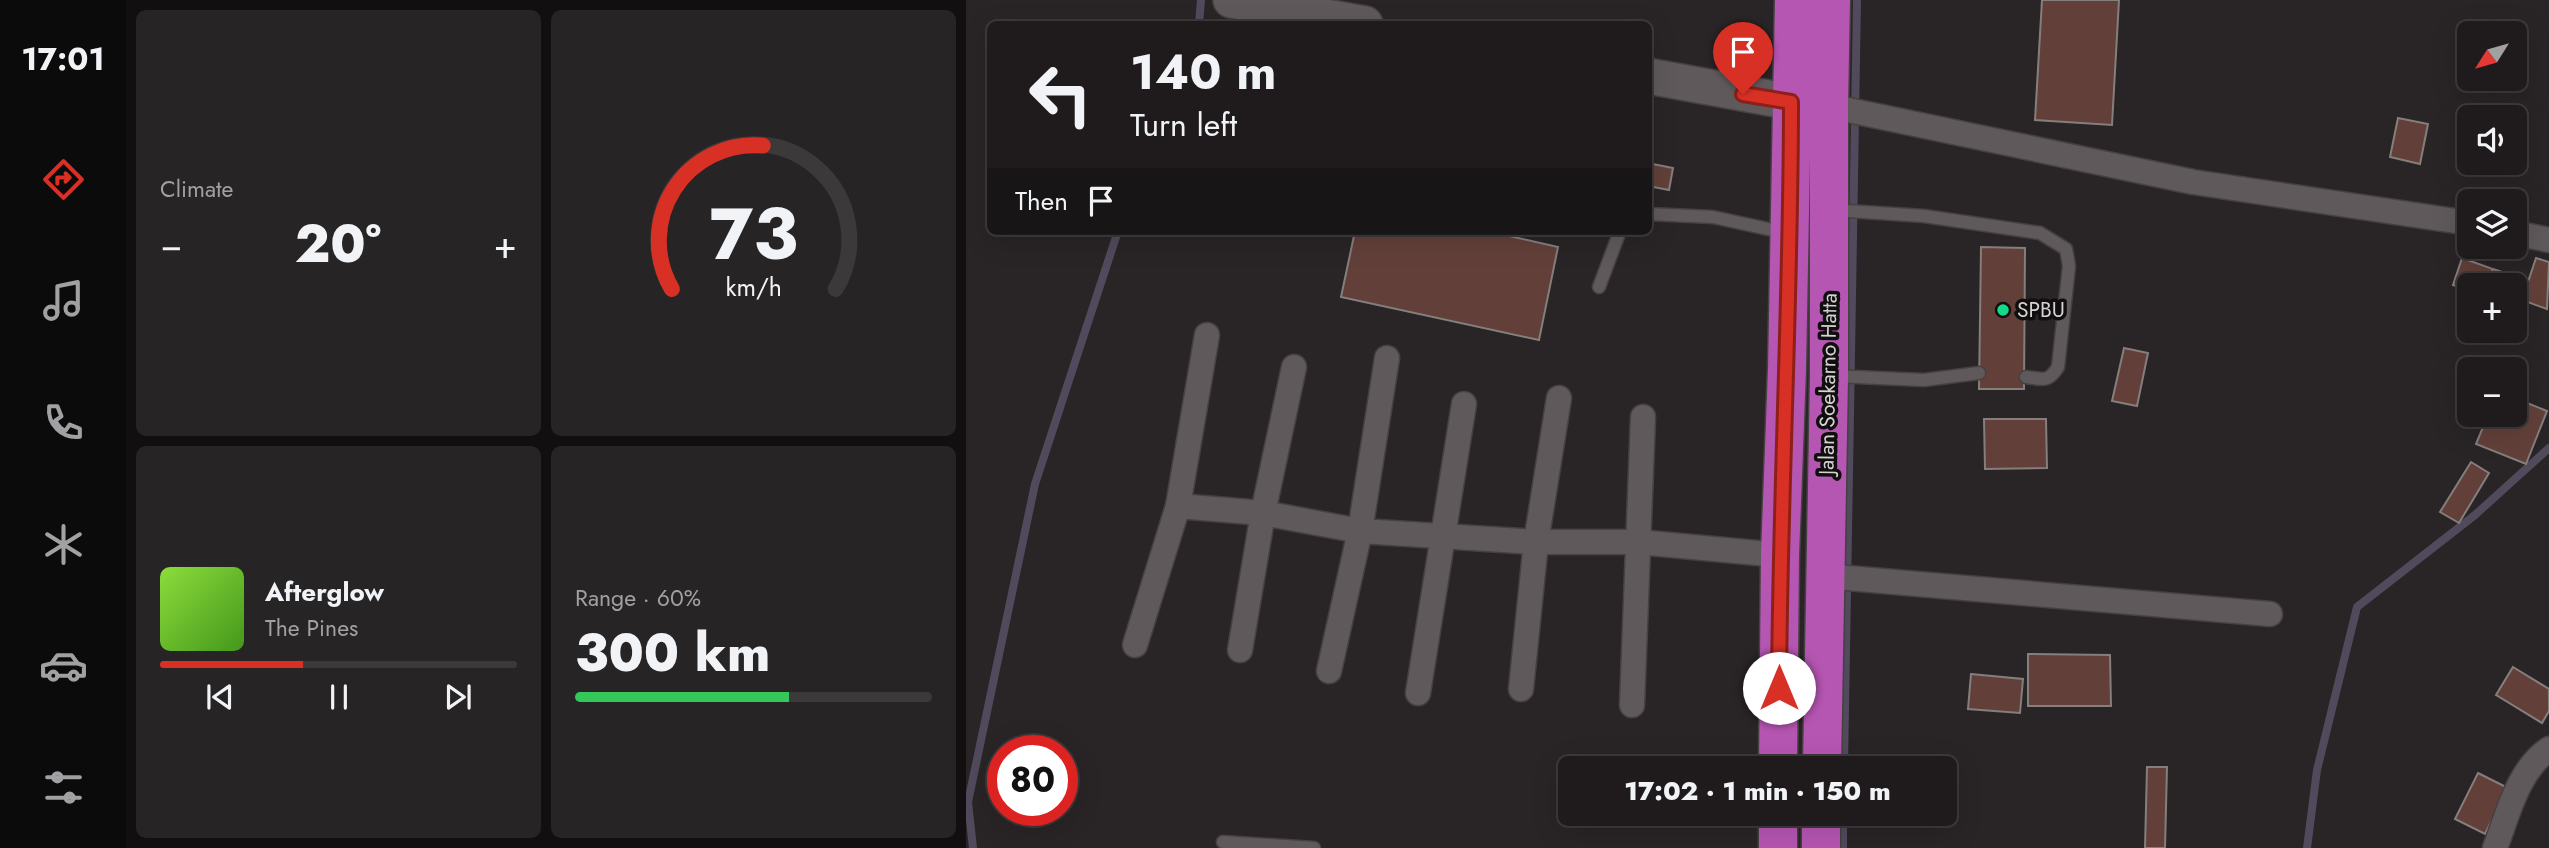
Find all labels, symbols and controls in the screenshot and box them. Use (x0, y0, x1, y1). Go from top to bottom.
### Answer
north arrow (2457, 21, 2527, 91)
map controls (2457, 21, 2527, 427)
pin (1713, 22, 1773, 94)
icon: arrive (1724, 33, 1762, 71)
text: 17:01 (21, 36, 105, 82)
text: 140 m (1130, 37, 1276, 107)
icon: left (1015, 49, 1106, 140)
text: Turn left (1130, 102, 1237, 148)
button: sound (2457, 105, 2527, 175)
icon: directions (39, 155, 88, 204)
text: Climate (160, 172, 233, 206)
text: 73 (709, 181, 798, 286)
text: Then (1015, 182, 1068, 220)
icon: arrive (1082, 182, 1120, 220)
button: layers (2457, 189, 2527, 259)
text: 20° (295, 206, 381, 282)
text: − (160, 217, 182, 272)
text: + (494, 217, 517, 272)
text: km/h (725, 269, 782, 305)
button: + (2457, 273, 2527, 343)
icon: music (39, 276, 88, 325)
street label: Jalan Soekarno Hatta (1811, 293, 1845, 478)
place label: SPBU (2017, 295, 2065, 325)
marker: SPBU (1995, 302, 2011, 318)
button: − (2457, 357, 2527, 427)
icon: phone (39, 398, 88, 447)
icon: climate (39, 520, 88, 569)
text: Afterglow (265, 573, 384, 611)
text: Range · 60% (575, 581, 701, 615)
text: The Pines (265, 611, 358, 645)
text: 300 km (575, 615, 770, 691)
icon: car (39, 641, 88, 690)
position arrow (1742, 651, 1816, 725)
icon: previous (201, 678, 239, 716)
icon: pause (320, 678, 358, 716)
icon: next (439, 678, 477, 716)
speed limit sign: 80 (987, 735, 1078, 826)
icon: filters (39, 763, 88, 812)
text: 17:02 · 1 min · 150 m (1624, 772, 1891, 810)

